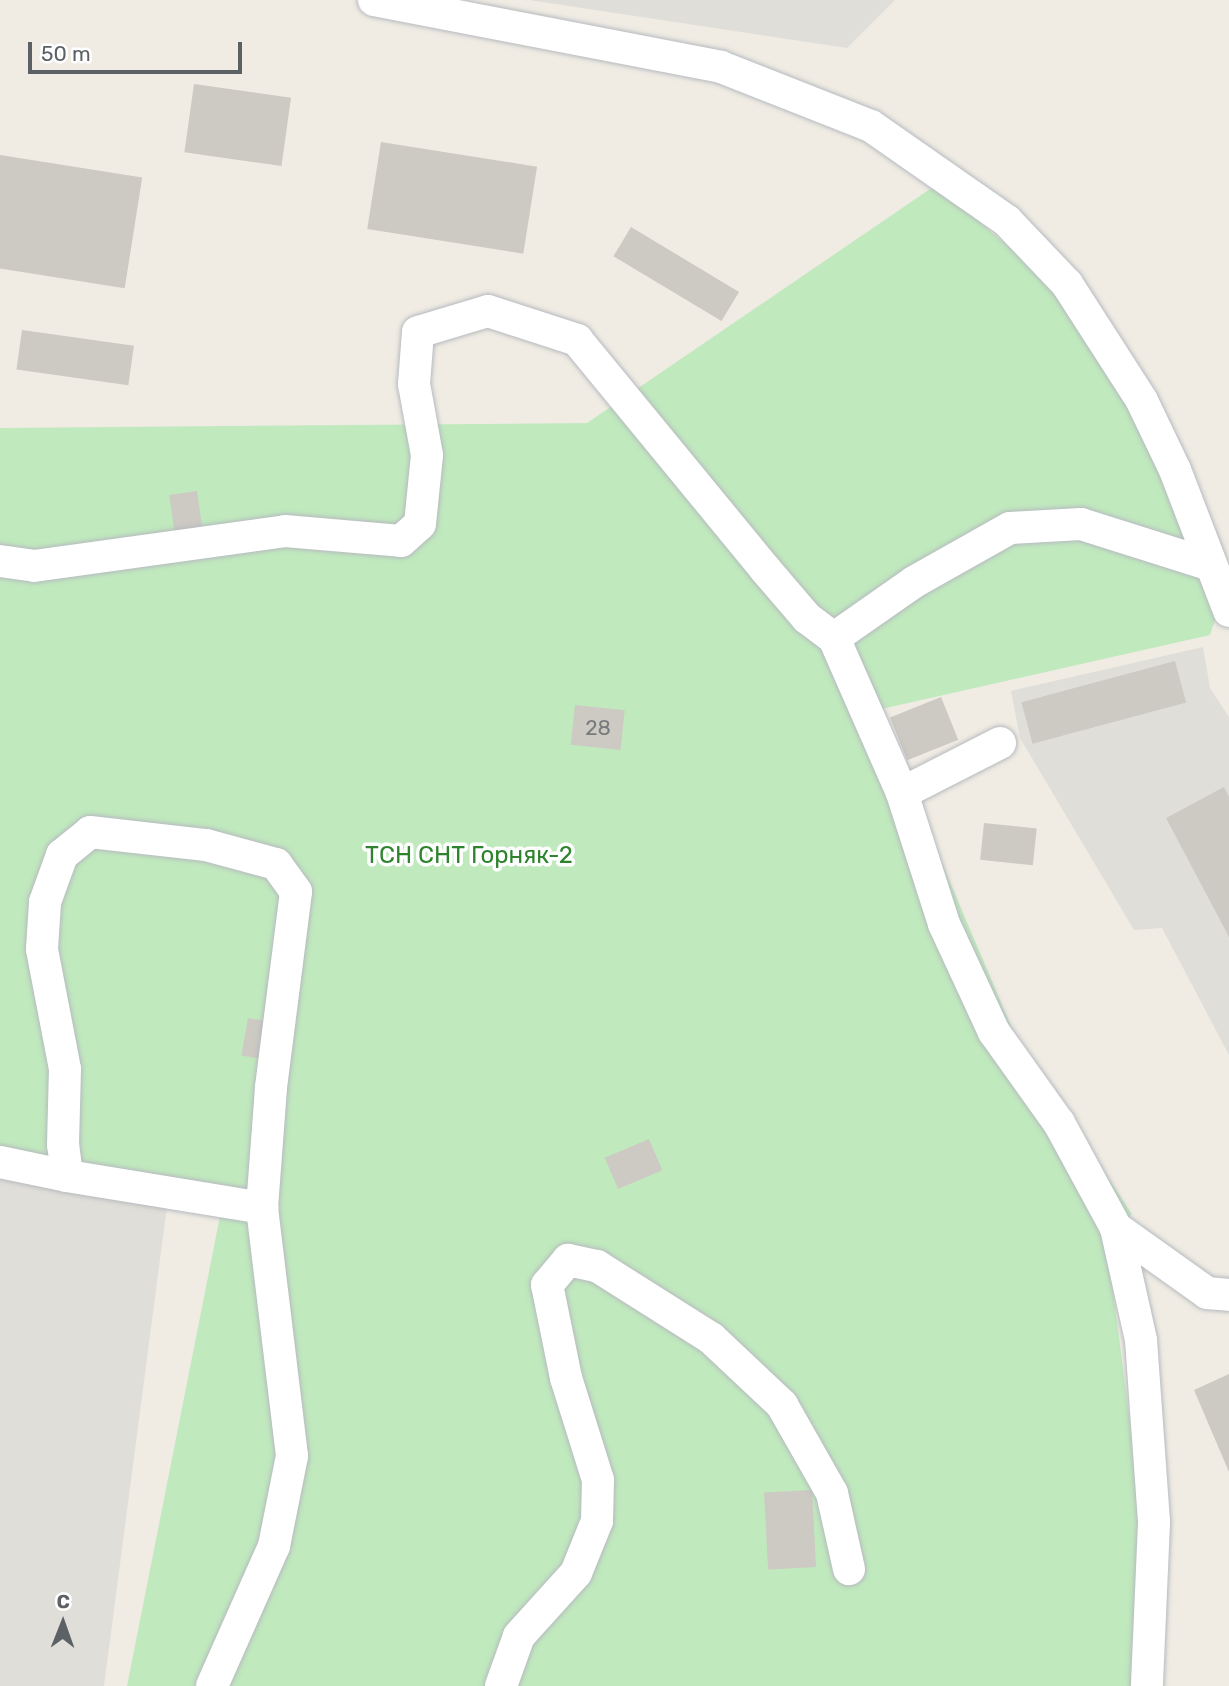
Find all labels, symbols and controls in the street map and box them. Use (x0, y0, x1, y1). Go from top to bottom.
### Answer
scale bar (32, 28, 245, 72)
text: 50 m (41, 41, 91, 66)
house number: 28 (585, 715, 611, 741)
park label: ТСН СНТ Горняк-2 (365, 842, 573, 870)
north arrow (28, 1588, 98, 1658)
text: С (57, 1590, 70, 1613)

